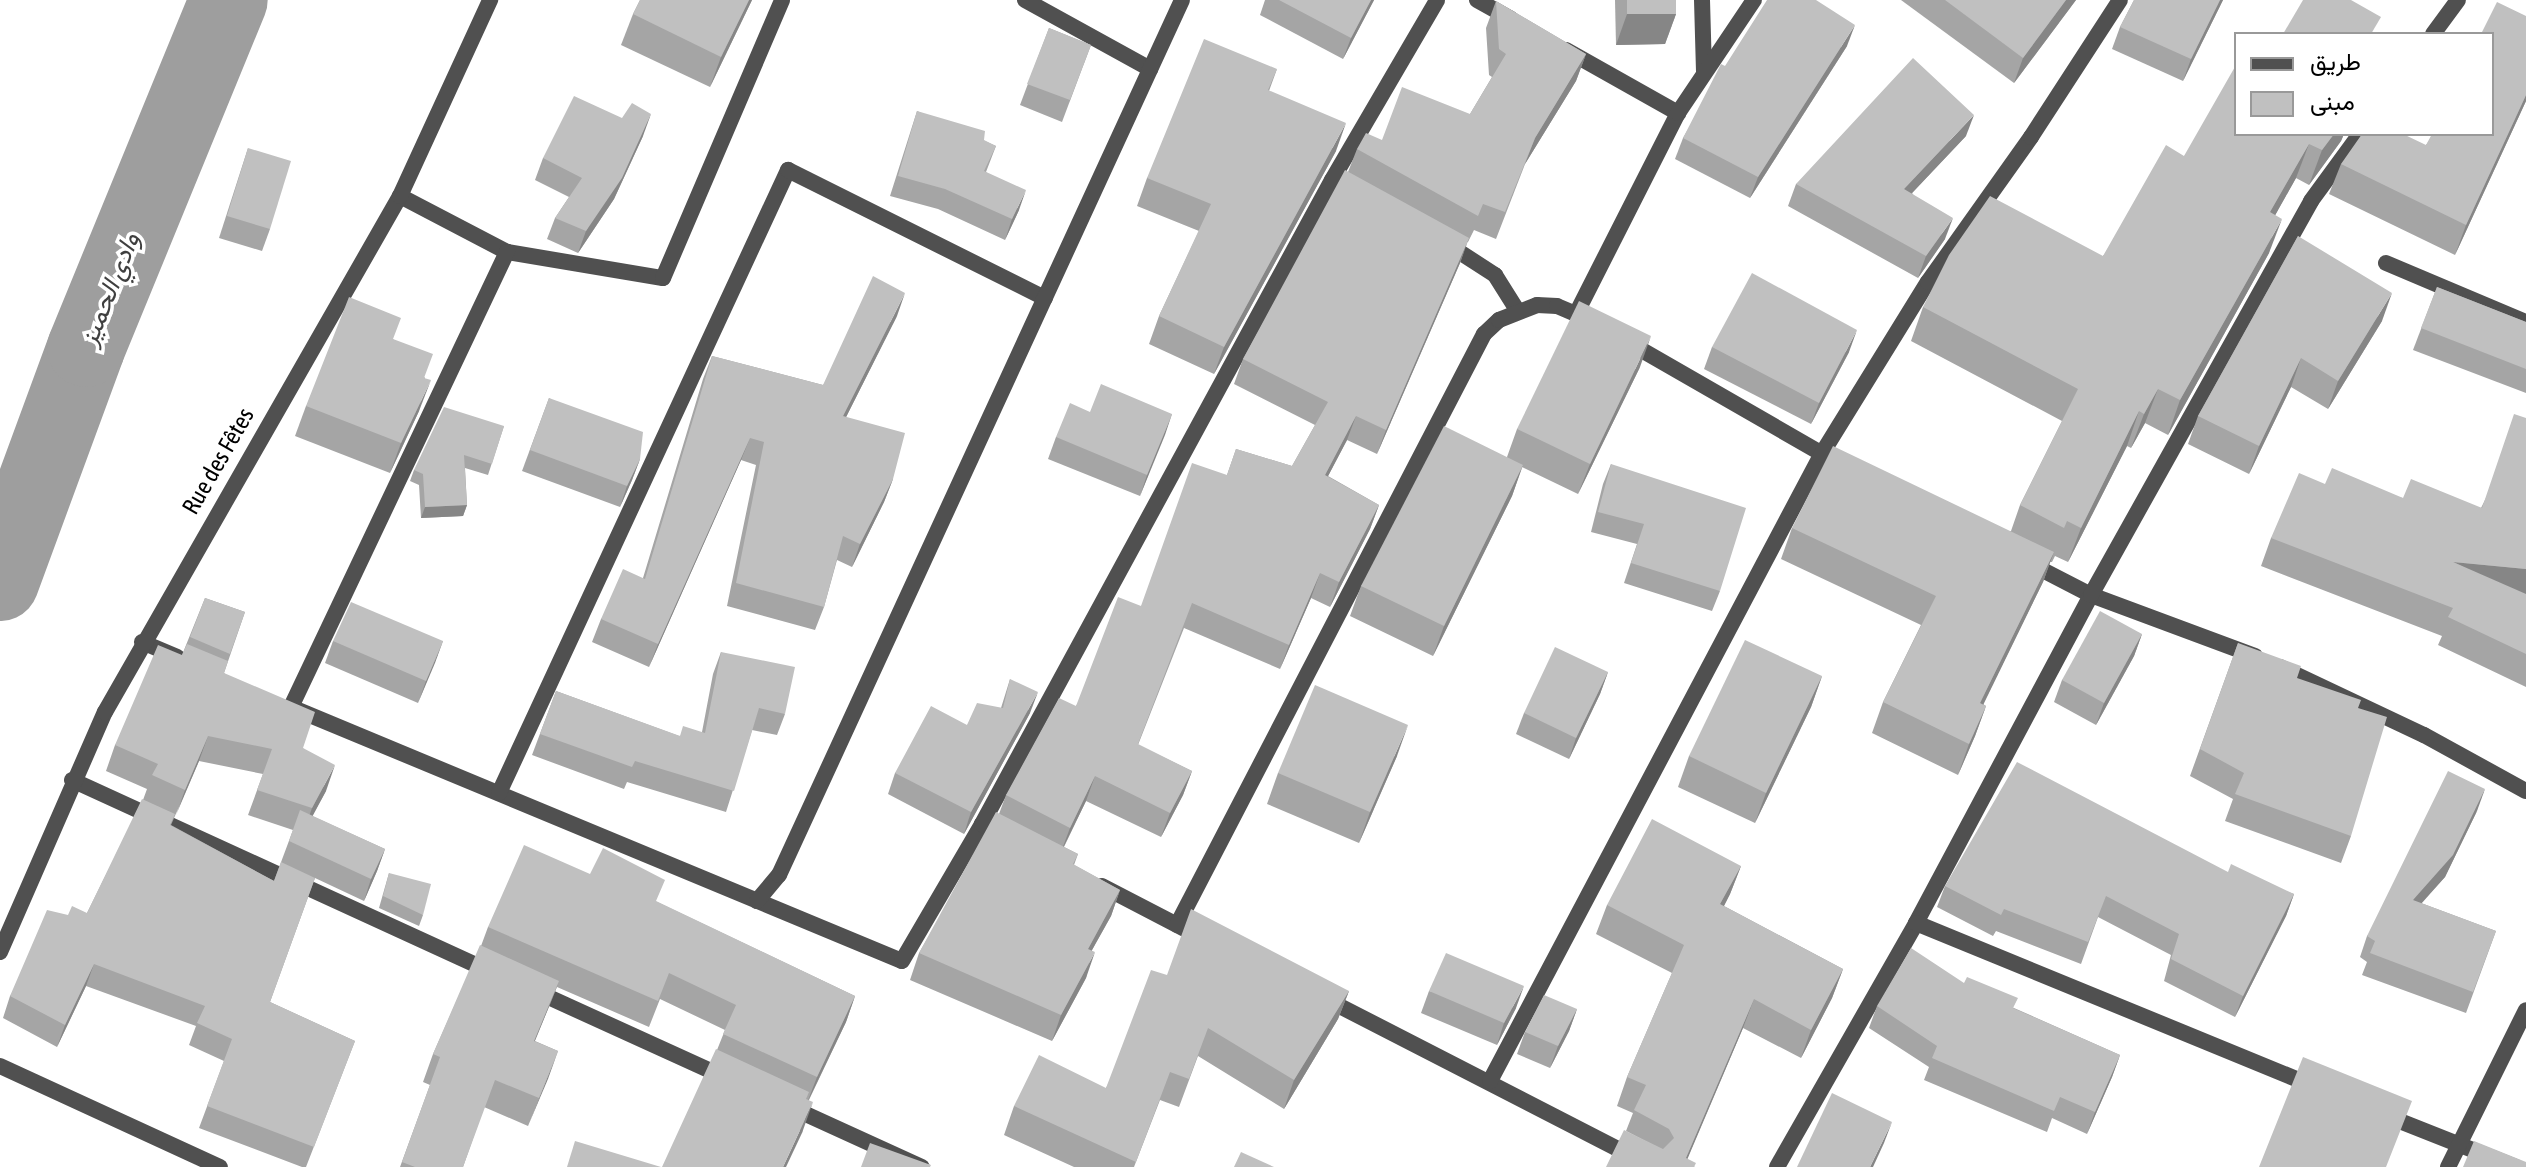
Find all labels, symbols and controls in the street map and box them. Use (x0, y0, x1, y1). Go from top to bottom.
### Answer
legend (2234, 32, 2494, 136)
text: طريق (2310, 48, 2361, 75)
text: مبنى (2310, 88, 2355, 115)
water label: وادي الحميز (73, 228, 147, 350)
street label: Rue des Fêtes (176, 403, 260, 519)

